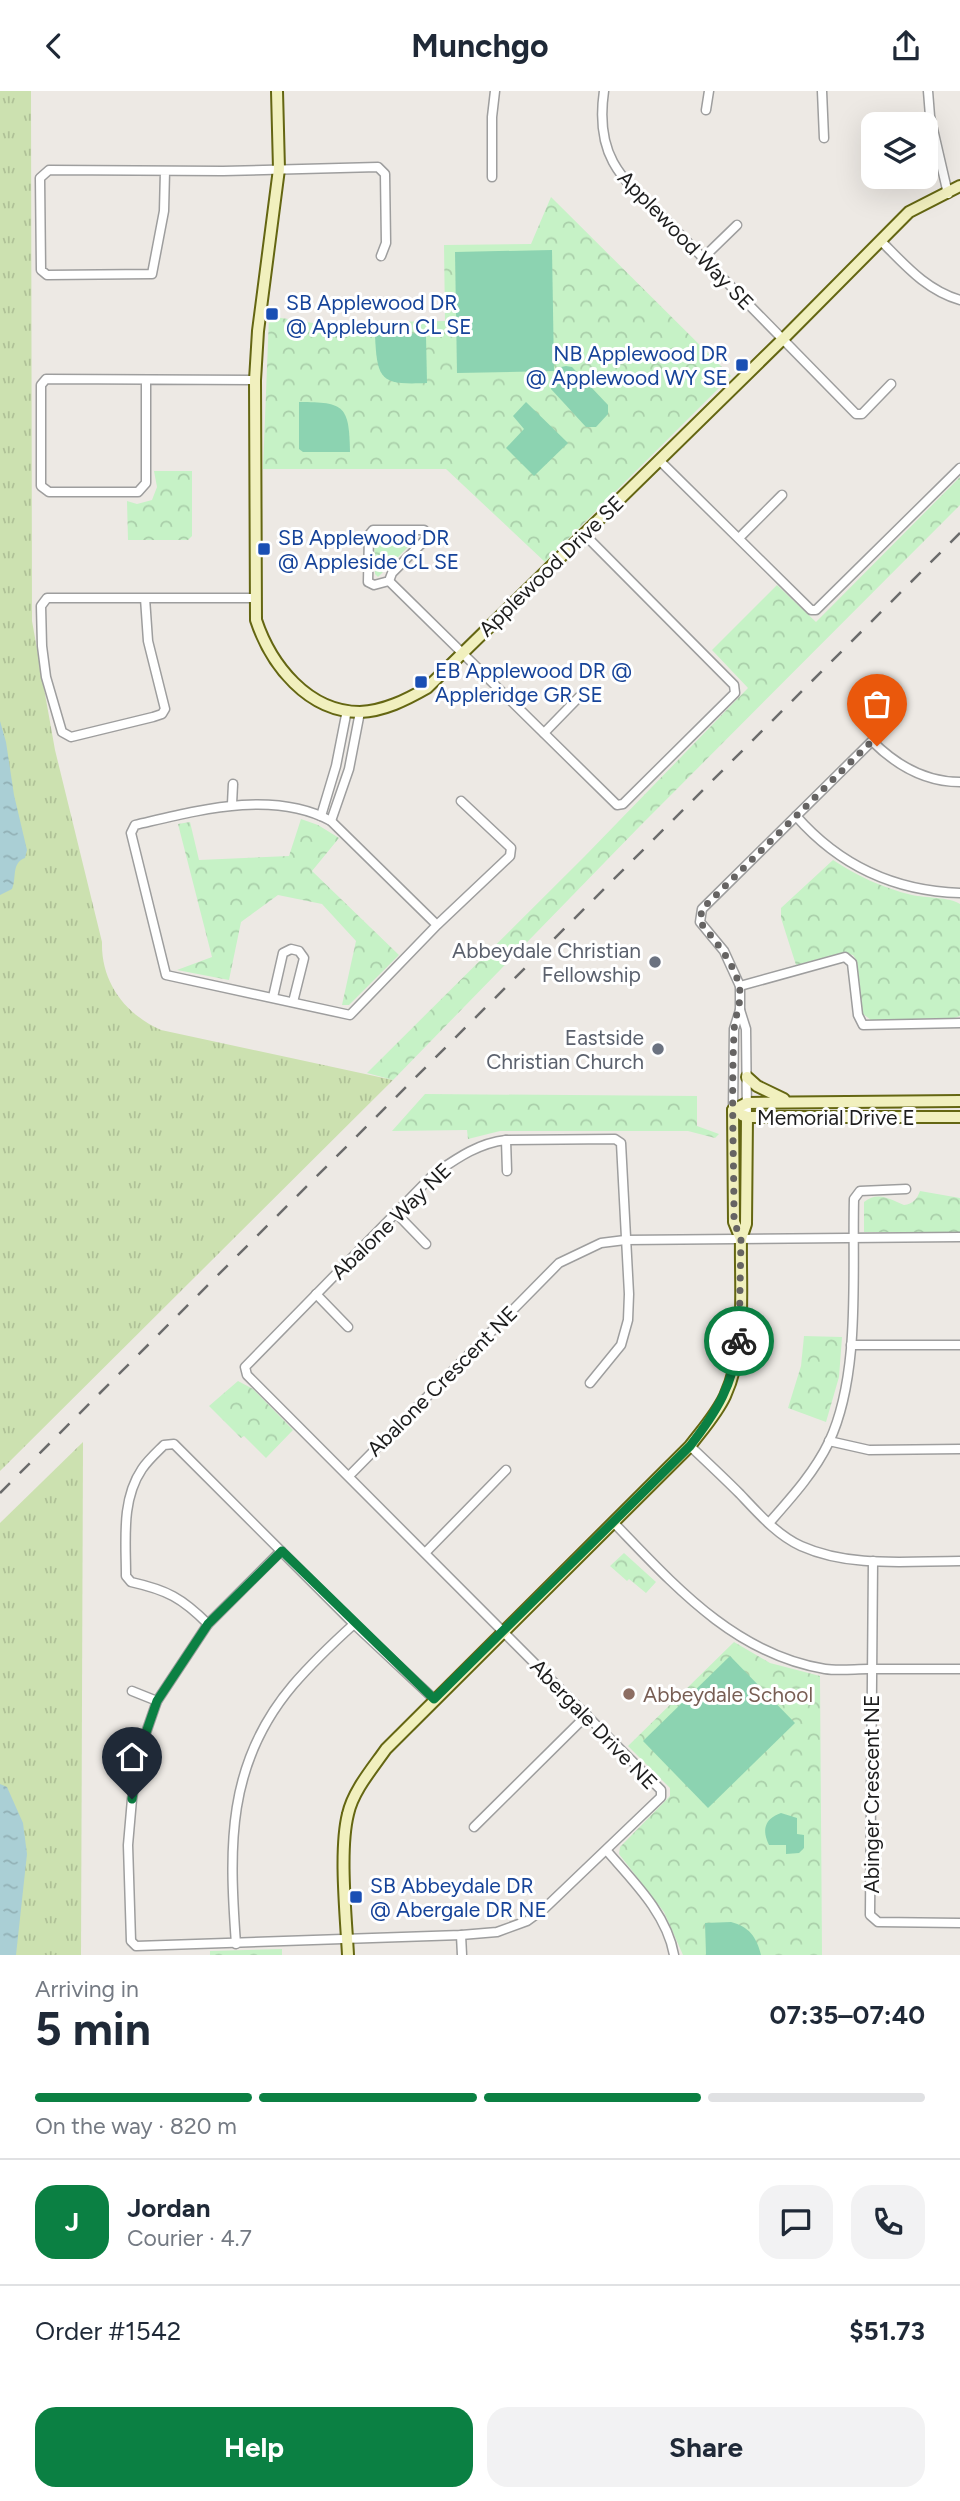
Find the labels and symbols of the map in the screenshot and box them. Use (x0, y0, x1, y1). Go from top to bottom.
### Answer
street label: Applewood Way SE (613, 165, 759, 315)
place label: SB Applewood DR @ Appleburn CL SE (286, 290, 472, 339)
marker: SB Applewood DR @ Appleburn CL SE (264, 306, 280, 322)
place label: NB Applewood DR @ Applewood WY SE (526, 341, 728, 390)
marker: NB Applewood DR @ Applewood WY SE (734, 357, 750, 373)
street label: Applewood Drive SE (473, 490, 629, 642)
place label: SB Applewood DR @ Appleside CL SE (278, 525, 459, 574)
marker: SB Applewood DR @ Appleside CL SE (256, 541, 272, 557)
place label: EB Applewood DR @ Appleridge GR SE (435, 658, 632, 707)
marker: EB Applewood DR @ Appleridge GR SE (413, 674, 429, 690)
pin (847, 674, 907, 746)
place label: Abbeydale Christian Fellowship (452, 938, 641, 987)
marker: Abbeydale Christian Fellowship (647, 954, 663, 970)
place label: Eastside Christian Church (486, 1025, 644, 1074)
marker: Eastside Christian Church (650, 1041, 666, 1057)
street label: Memorial Drive E (757, 1105, 915, 1130)
street label: Abalone Way NE (326, 1157, 456, 1285)
street label: Abalone Crescent NE (362, 1301, 522, 1461)
courier (704, 1306, 774, 1376)
street label: Abergale Drive NE (525, 1654, 663, 1794)
place label: Abbeydale School (643, 1682, 813, 1707)
marker: Abbeydale School (621, 1686, 637, 1702)
street label: Abinger Crescent NE (859, 1694, 884, 1894)
pin (102, 1727, 162, 1799)
place label: SB Abbeydale DR @ Abergale DR NE (370, 1873, 547, 1922)
marker: SB Abbeydale DR @ Abergale DR NE (348, 1889, 364, 1905)

